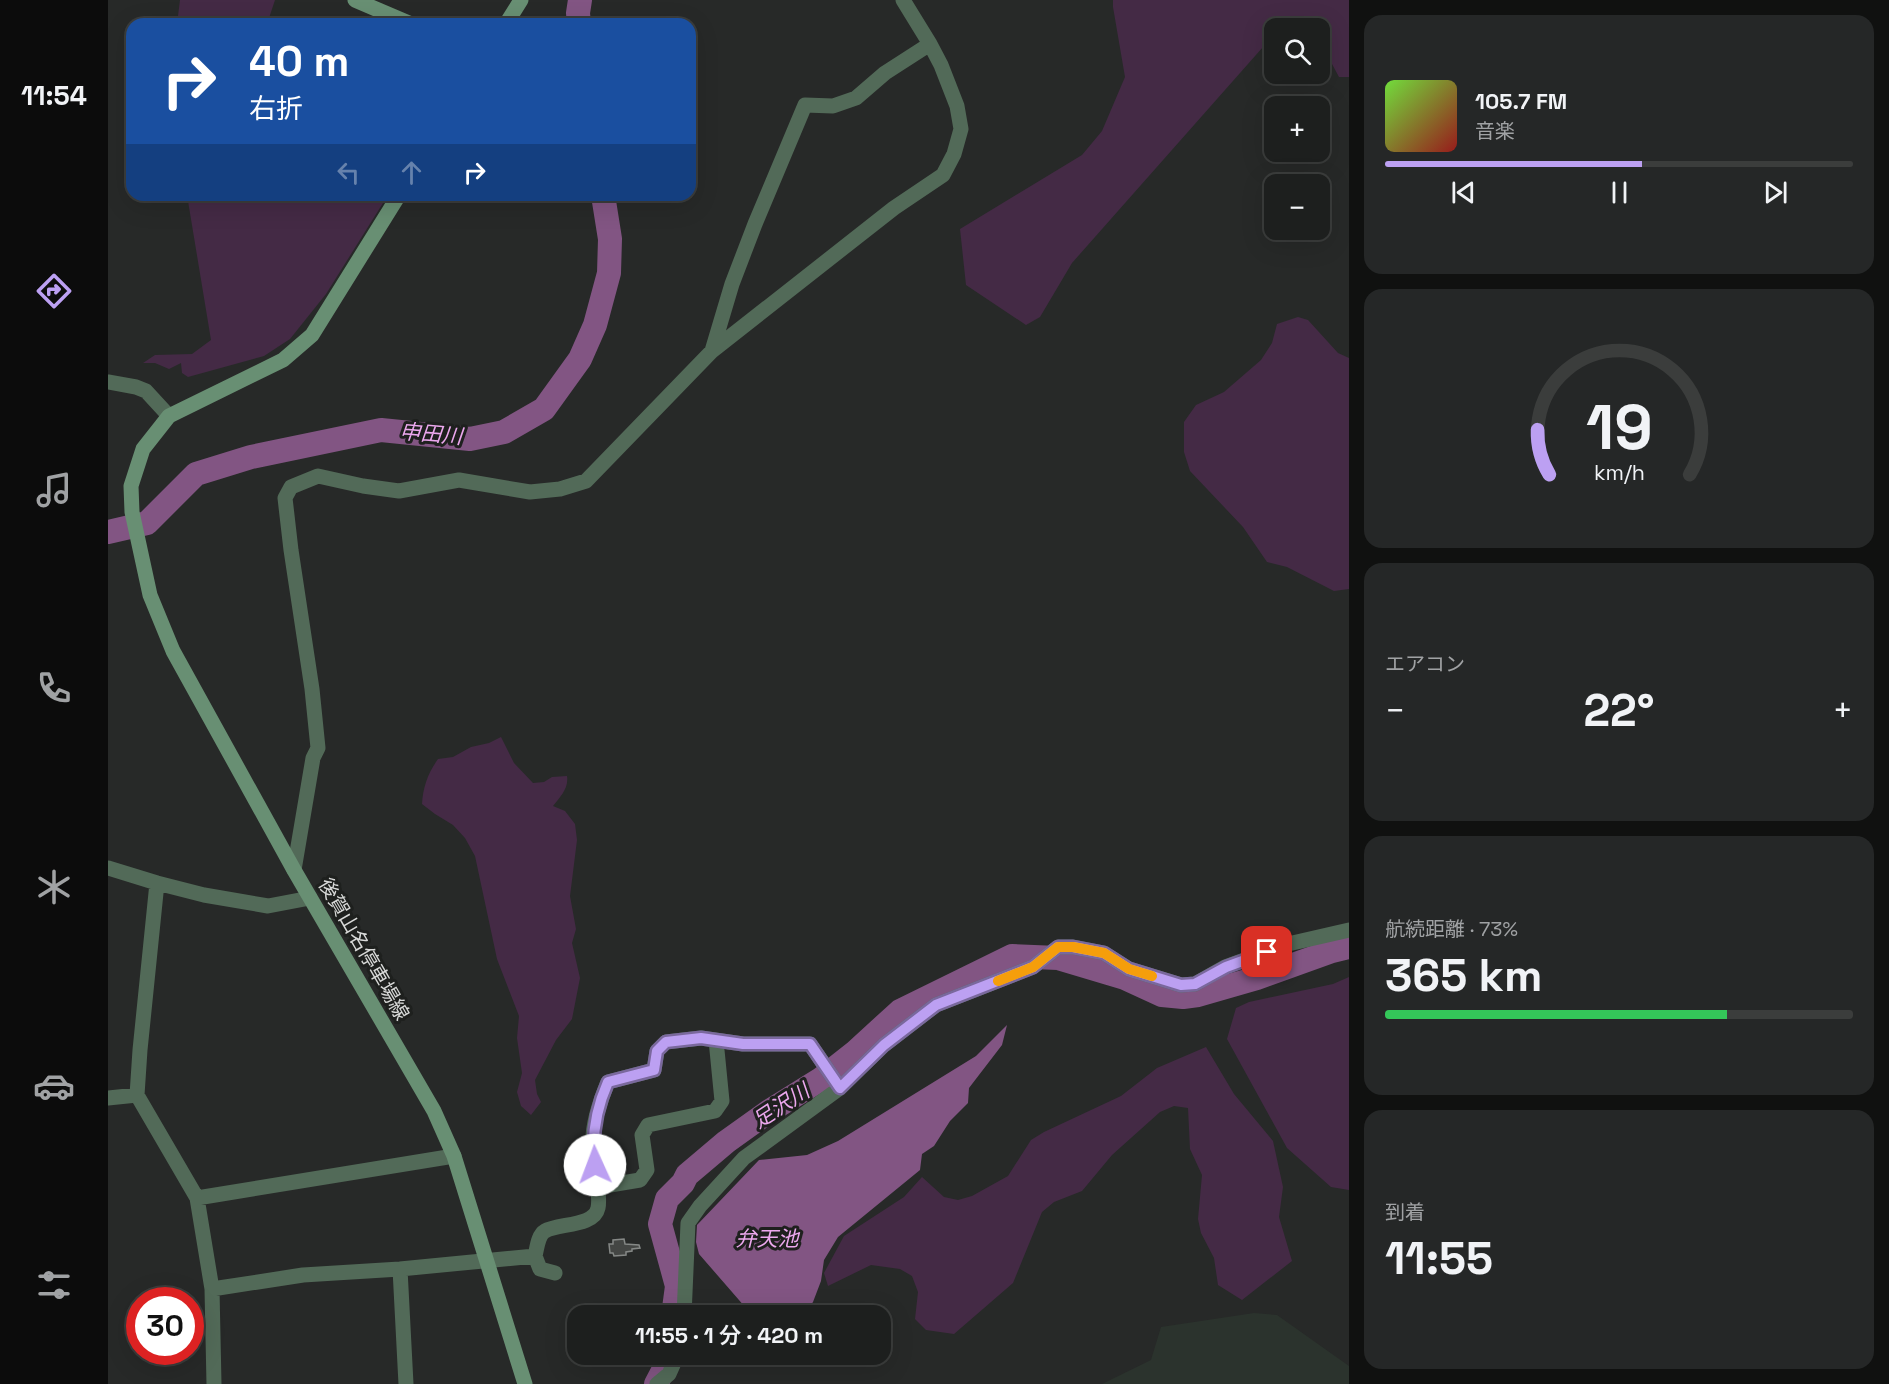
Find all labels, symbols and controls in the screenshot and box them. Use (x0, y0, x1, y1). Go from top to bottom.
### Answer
map controls (1264, 18, 1330, 240)
button: search (1264, 18, 1330, 84)
text: 40 m (249, 35, 349, 88)
icon: right (150, 42, 228, 120)
text: 11:54 (21, 78, 87, 113)
text: 105.7 FM (1475, 87, 1567, 115)
text: 右折 (249, 91, 303, 126)
button: + (1264, 96, 1330, 162)
text: 音楽 (1475, 118, 1515, 144)
icon: left (332, 156, 365, 189)
icon: ahead (395, 156, 428, 189)
icon: right (458, 156, 491, 189)
button: − (1264, 174, 1330, 240)
icon: previous (1447, 176, 1480, 209)
icon: pause (1603, 176, 1636, 209)
icon: next (1759, 176, 1792, 209)
icon: directions (33, 270, 75, 312)
text: 19 (1586, 388, 1652, 467)
water label: 申田川 (398, 417, 466, 450)
text: km/h (1593, 460, 1645, 487)
icon: music (33, 469, 75, 511)
text: エアコン (1385, 651, 1465, 677)
icon: phone (33, 667, 75, 709)
text: 22° (1583, 682, 1655, 739)
text: − (1385, 690, 1405, 732)
text: + (1833, 690, 1853, 732)
icon: climate (33, 866, 75, 908)
street label: 後賀山名停車場線 (313, 873, 415, 1025)
text: 航続距離 · 73% (1385, 916, 1518, 942)
pin (1241, 926, 1292, 977)
icon: arrive (1250, 935, 1283, 968)
text: 365 km (1385, 947, 1542, 1004)
icon: car (33, 1065, 75, 1107)
water label: 足沢川 (747, 1076, 816, 1134)
position arrow (563, 1133, 627, 1197)
text: 到着 (1385, 1199, 1425, 1225)
water label: 弁天池 (736, 1225, 800, 1252)
text: 11:55 (1385, 1230, 1493, 1287)
icon: filters (33, 1264, 75, 1306)
speed limit sign: 30 (126, 1287, 204, 1365)
text: 11:55 · 1 分 · 420 m (635, 1321, 823, 1349)

